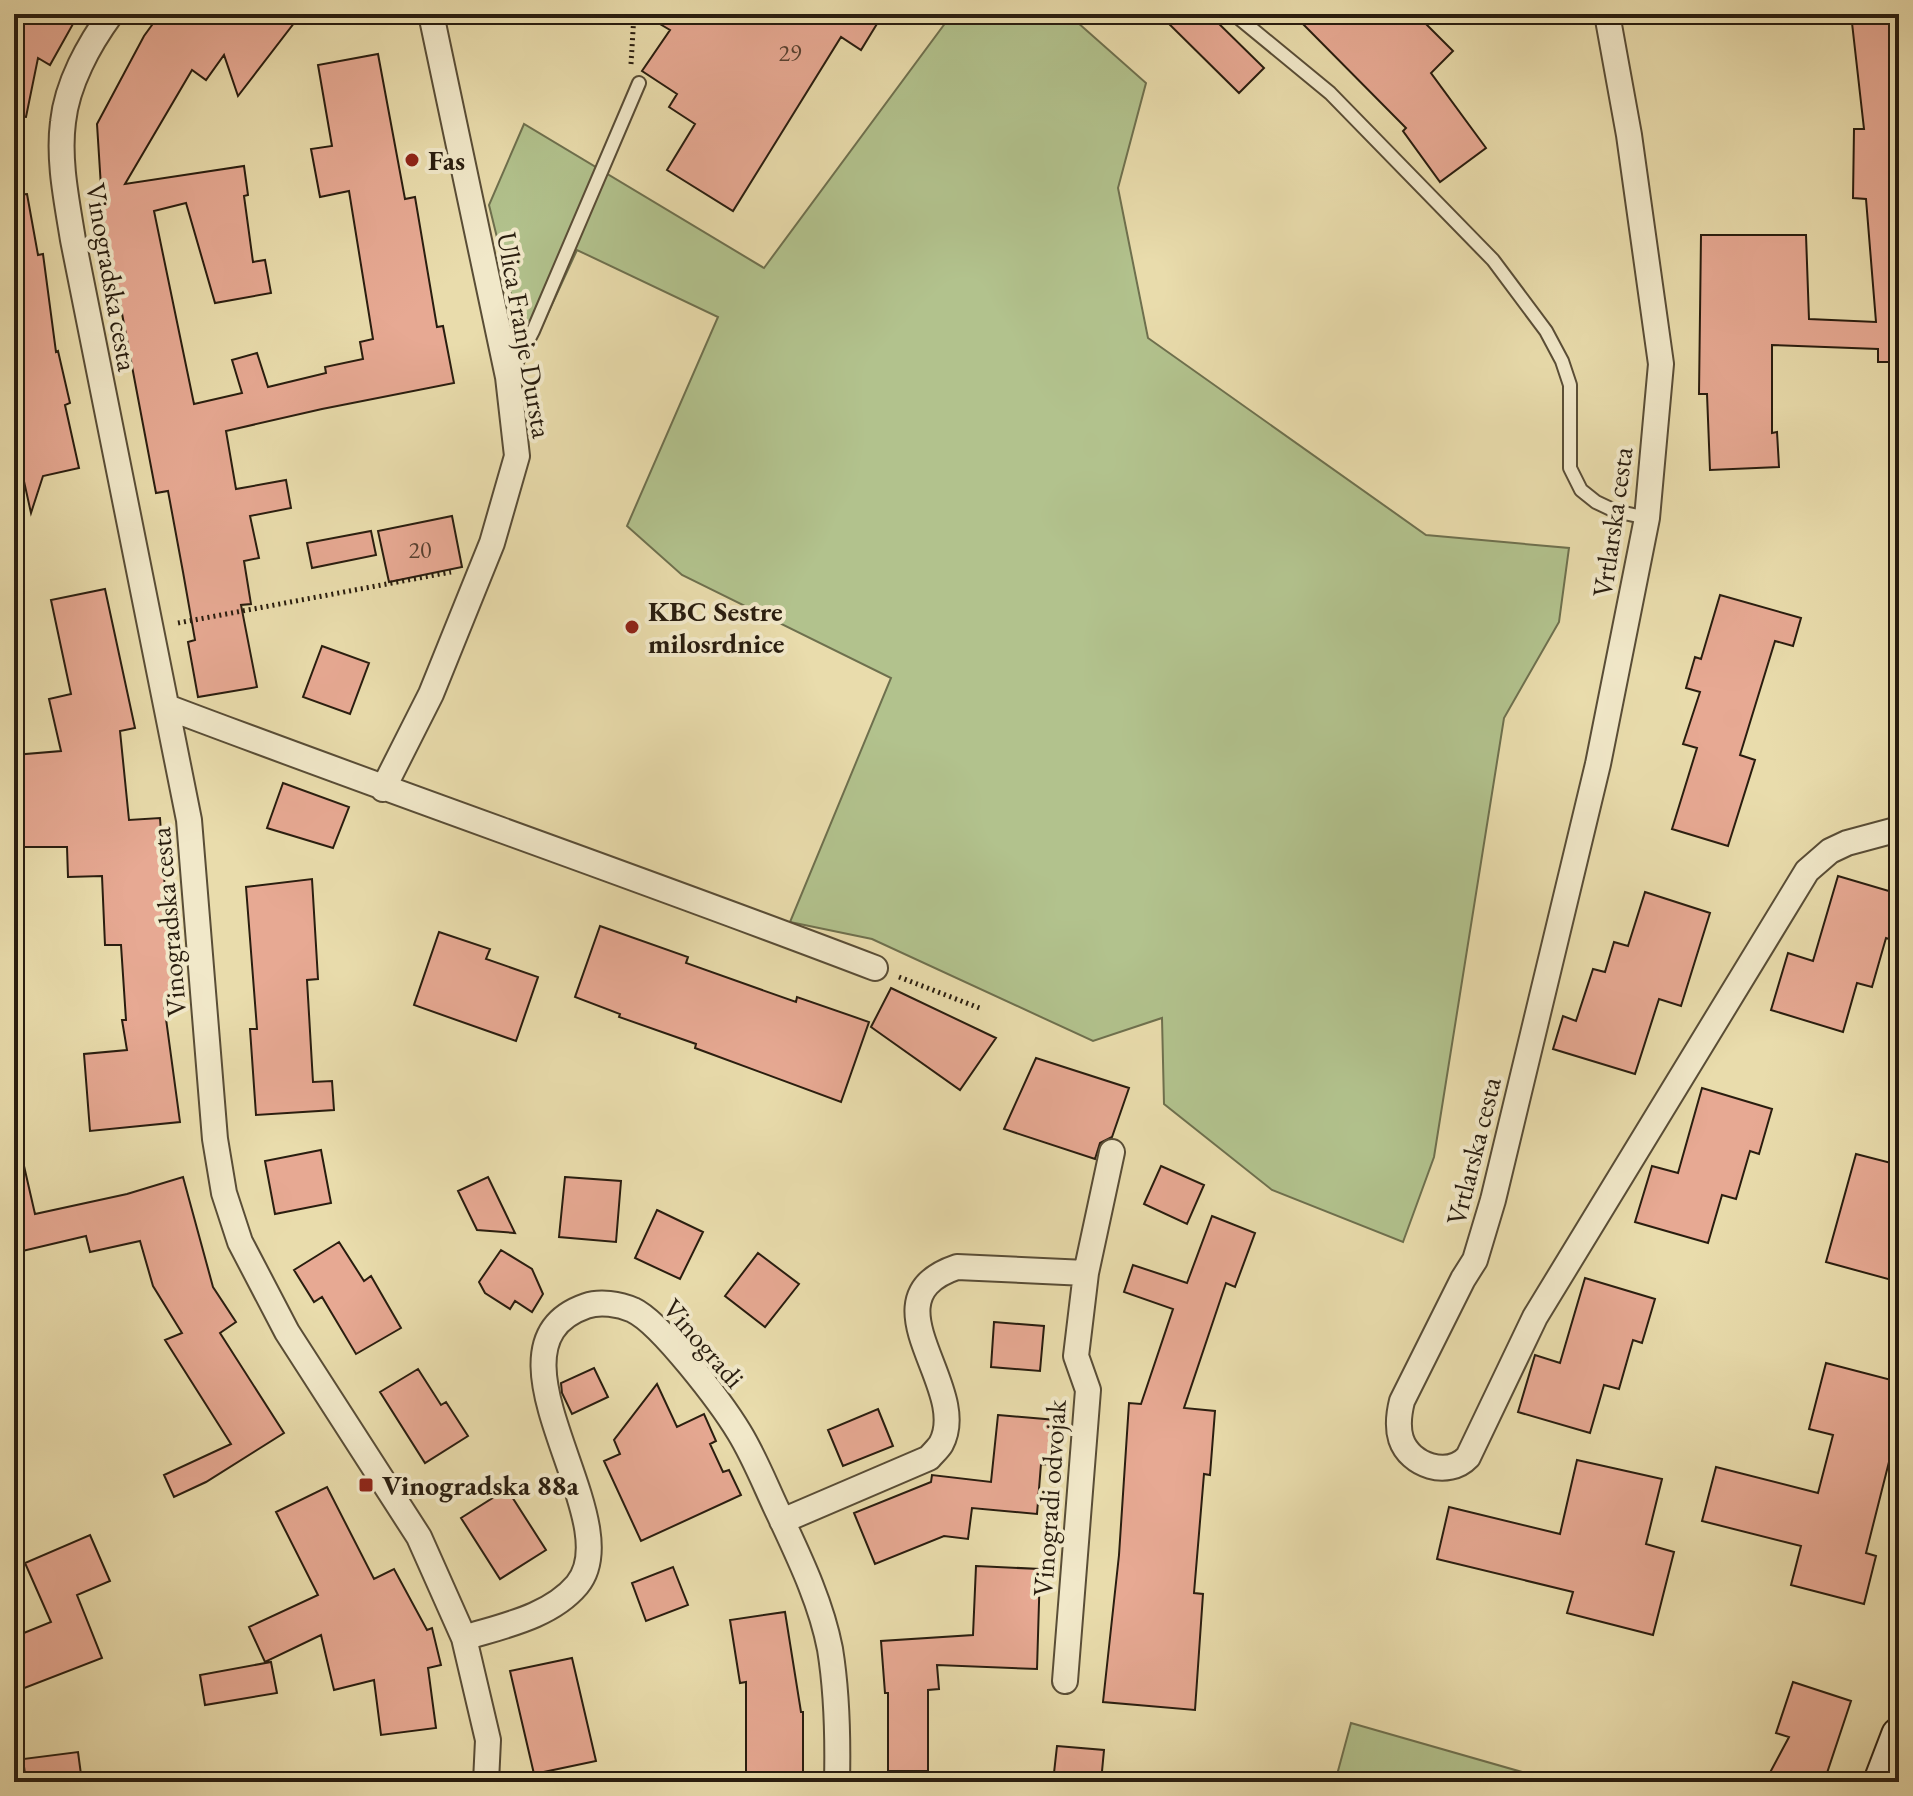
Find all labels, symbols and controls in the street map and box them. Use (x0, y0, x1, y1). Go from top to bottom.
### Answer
house number: 29 (778, 37, 802, 68)
place label: Fas (428, 142, 465, 178)
marker: Fas (403, 151, 421, 169)
street label: Vinogradska cesta (78, 180, 146, 375)
street label: Ulica Franje Dursta (489, 229, 561, 442)
street label: Vrtlarska cesta (1584, 444, 1640, 599)
house number: 20 (408, 534, 432, 565)
place label: KBC Sestre milosrdnice (648, 593, 784, 661)
marker: KBC Sestre milosrdnice (623, 618, 641, 636)
street label: Vinogradska cesta (142, 825, 194, 1018)
street label: Vrtlarska cesta (1437, 1072, 1509, 1229)
street label: Vinogradi (655, 1291, 753, 1395)
street label: Vinogradi odvojak (1024, 1398, 1074, 1598)
place label: Vinogradska 88a (382, 1467, 579, 1503)
marker: Vinogradska 88a (357, 1476, 375, 1494)

